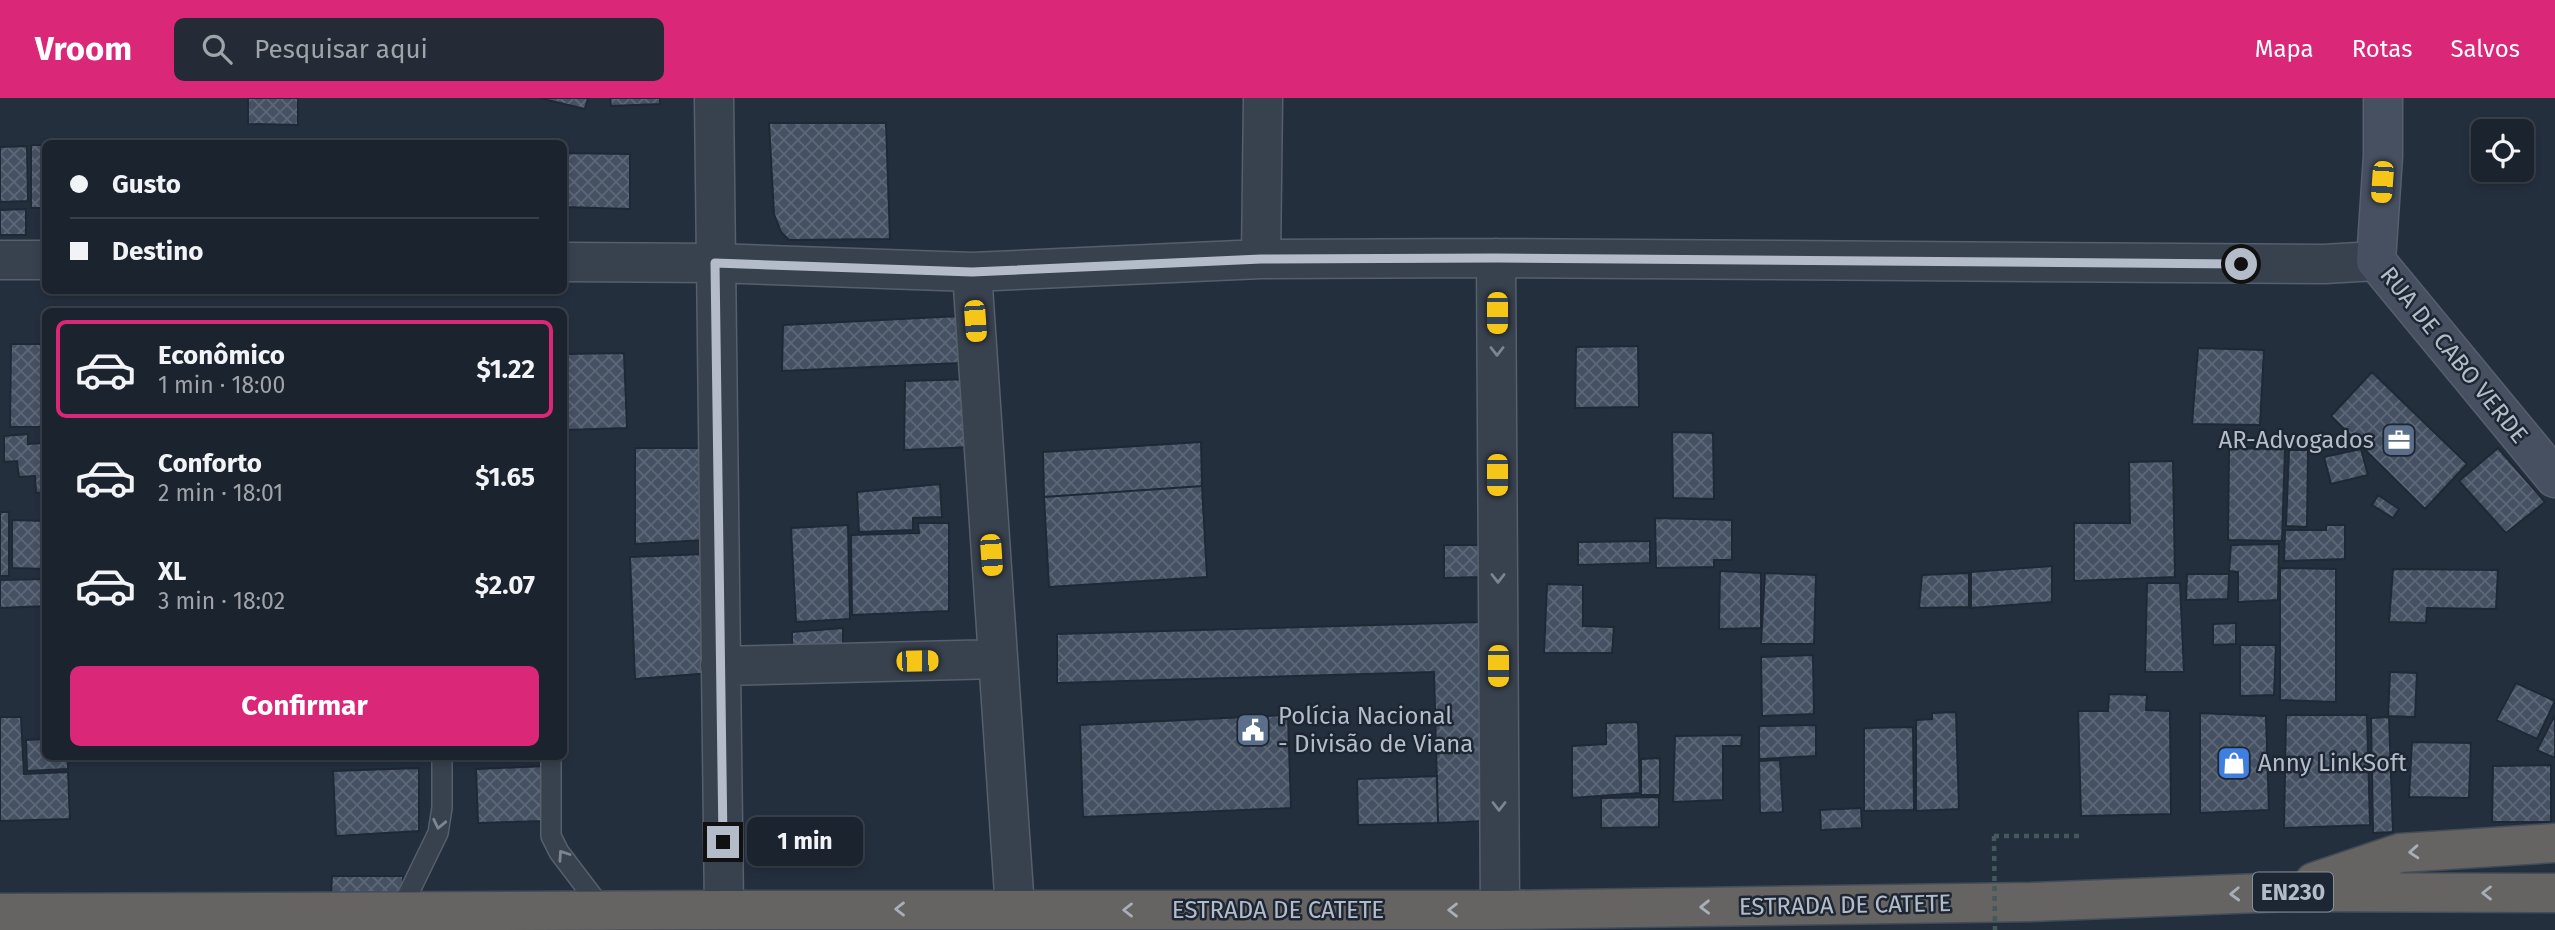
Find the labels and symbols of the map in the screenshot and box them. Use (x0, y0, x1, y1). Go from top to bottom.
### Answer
car (2371, 160, 2394, 204)
route start (2225, 248, 2257, 280)
street label: RUA DE CABO VERDE (2374, 261, 2534, 449)
car (1487, 292, 1508, 334)
car (964, 299, 987, 343)
one-way arrow (1489, 346, 1505, 357)
office icon: AR-Advogados (2380, 421, 2418, 459)
place label: AR-Advogados (2218, 426, 2374, 454)
car (1487, 454, 1508, 496)
car (980, 533, 1003, 577)
one-way arrow (1490, 574, 1506, 584)
car (1488, 645, 1509, 687)
car (896, 650, 939, 672)
place label: Polícia Nacional - Divisão de Viana (1278, 702, 1473, 758)
public building icon: Polícia Nacional - Divisão de Viana (1234, 711, 1272, 749)
shop icon: Anny LinkSoft (2215, 744, 2253, 782)
place label: Anny LinkSoft (2258, 749, 2407, 777)
one-way arrow (1491, 801, 1507, 812)
one-way arrow (433, 818, 448, 830)
callout: 1 min (748, 818, 863, 866)
route end (707, 826, 739, 858)
one-way arrow (2408, 844, 2419, 859)
one-way arrow (558, 850, 571, 863)
road number: EN230 (2253, 872, 2333, 912)
one-way arrow (2481, 885, 2492, 901)
one-way arrow (2229, 886, 2240, 902)
street label: ESTRADA DE CATETE (1739, 889, 1951, 921)
street label: ESTRADA DE CATETE (1172, 896, 1384, 924)
one-way arrow (1700, 899, 1710, 915)
one-way arrow (895, 901, 905, 917)
one-way arrow (1122, 902, 1133, 918)
one-way arrow (1448, 902, 1458, 918)

